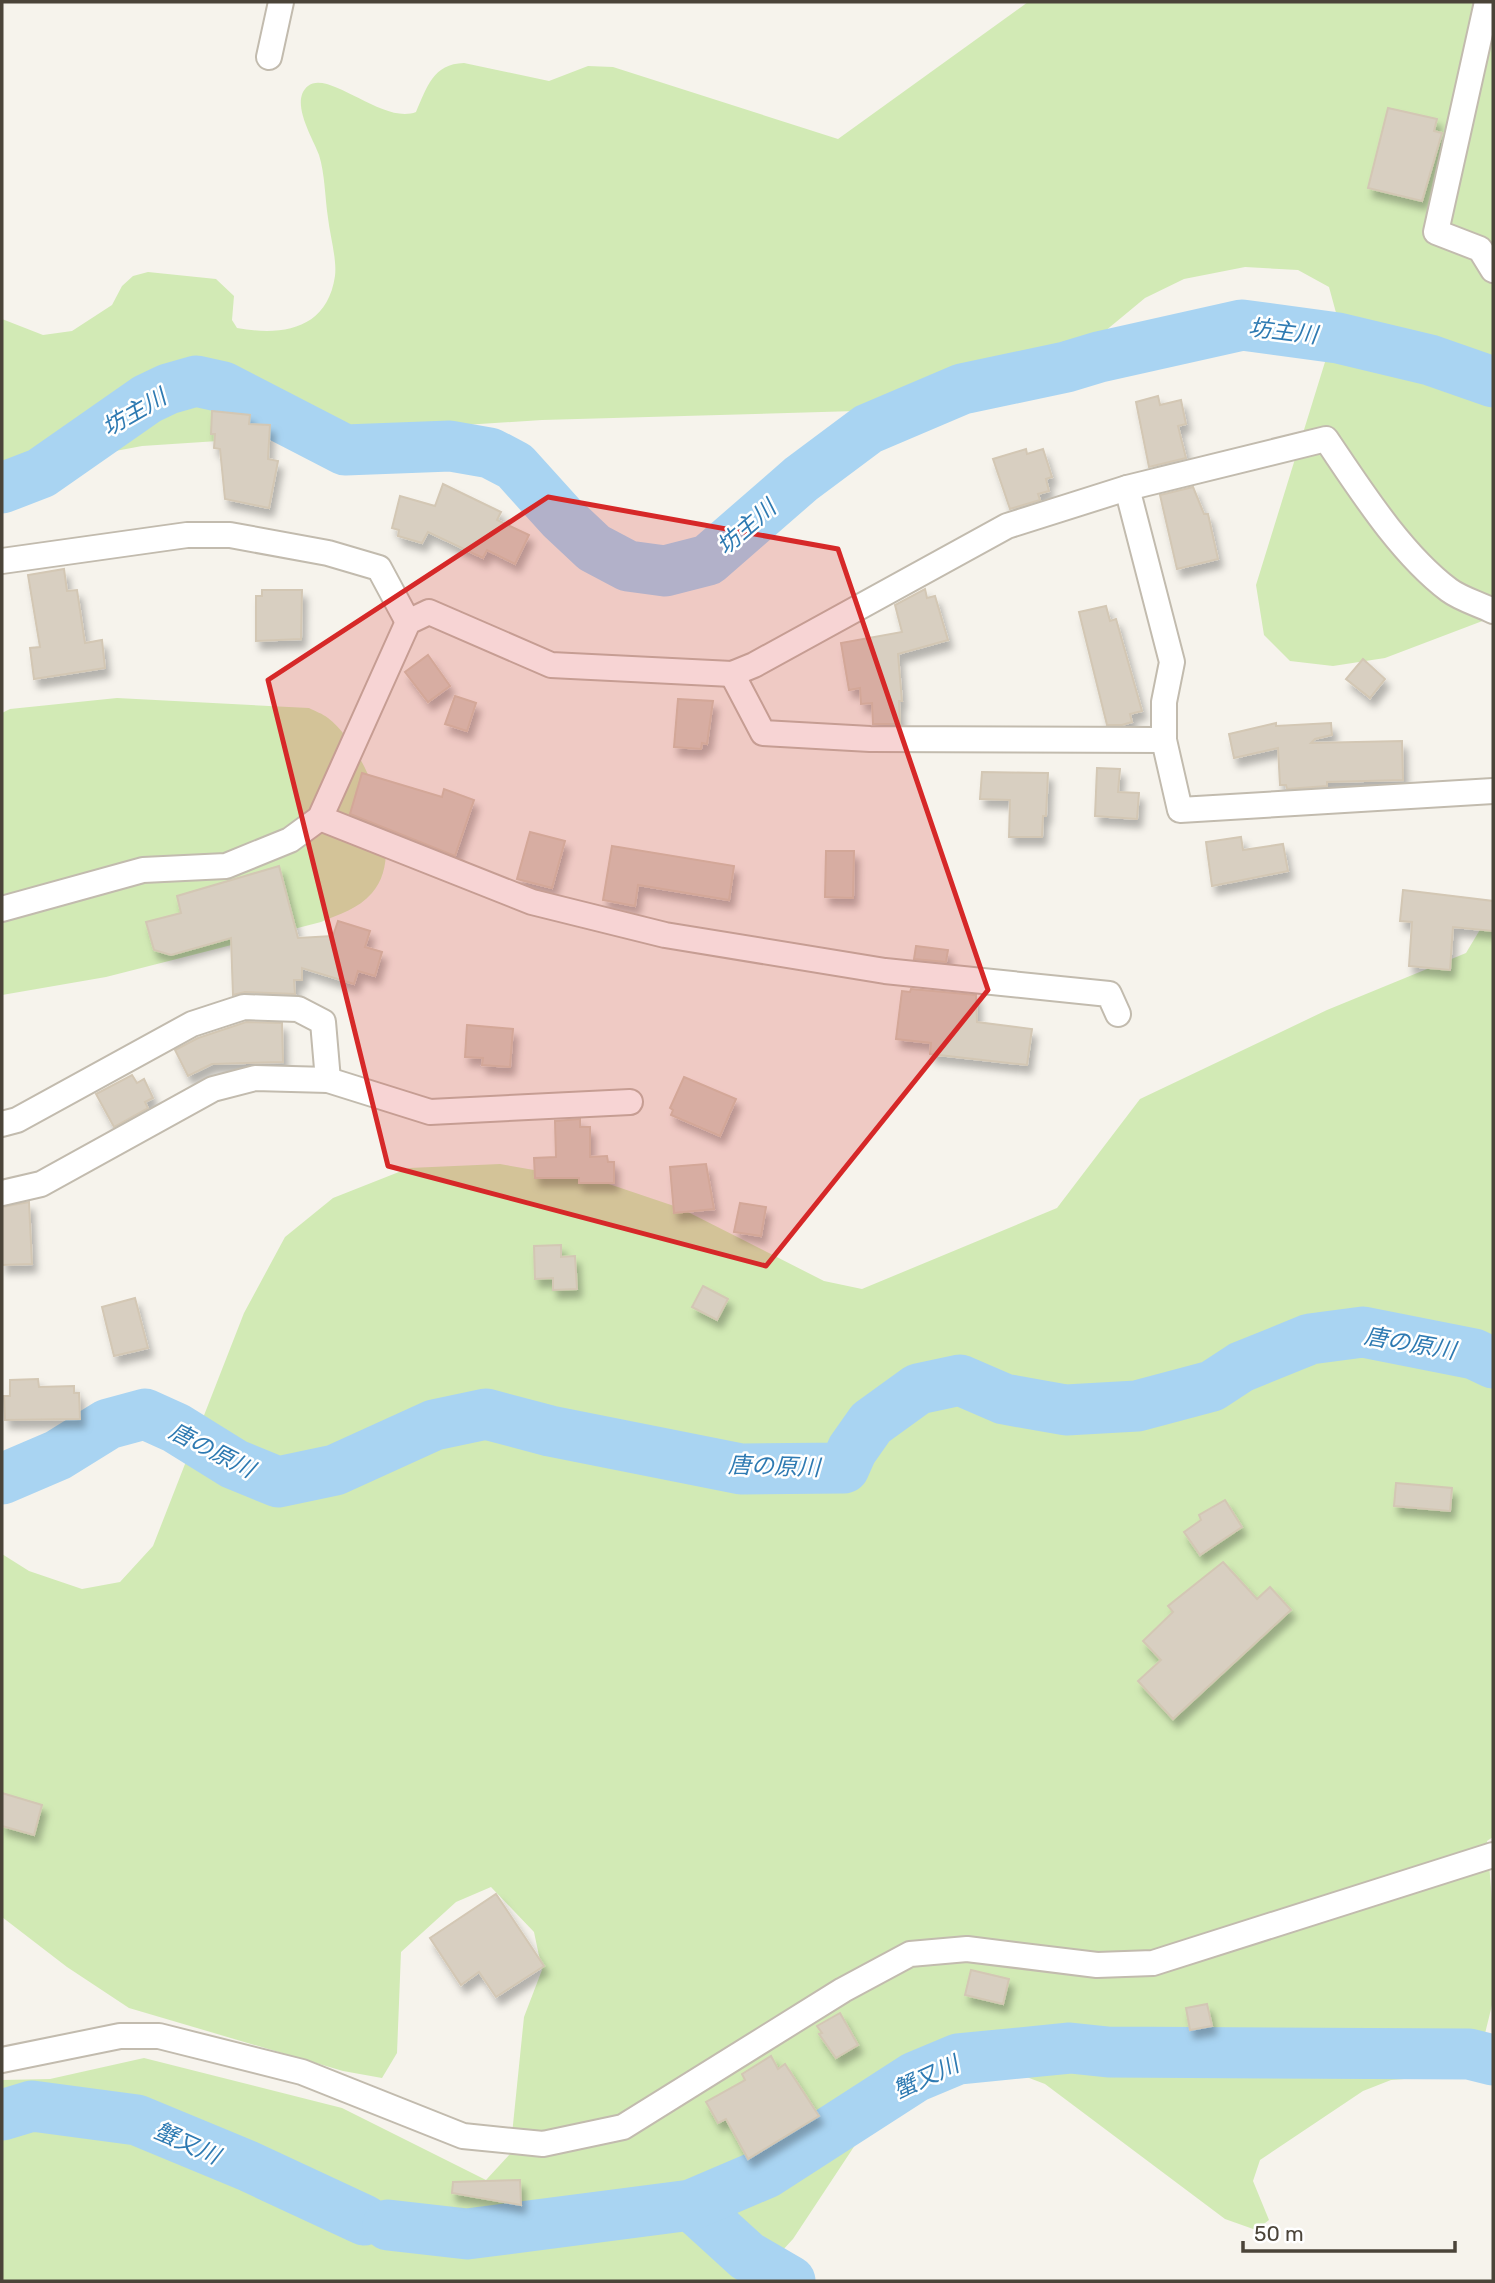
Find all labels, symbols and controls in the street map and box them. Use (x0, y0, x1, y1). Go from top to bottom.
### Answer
water label: 坊主川 (1247, 313, 1322, 349)
water label: 坊主川 (97, 381, 173, 441)
water label: 坊主川 (711, 492, 783, 560)
water label: 唐の原川 (1362, 1321, 1461, 1365)
water label: 唐の原川 (165, 1417, 262, 1485)
water label: 唐の原川 (728, 1450, 823, 1482)
water label: 蟹又川 (889, 2048, 966, 2104)
water label: 蟹又川 (150, 2116, 227, 2171)
scale bar (1243, 2210, 1455, 2254)
text: 50 m (1254, 2221, 1304, 2246)

